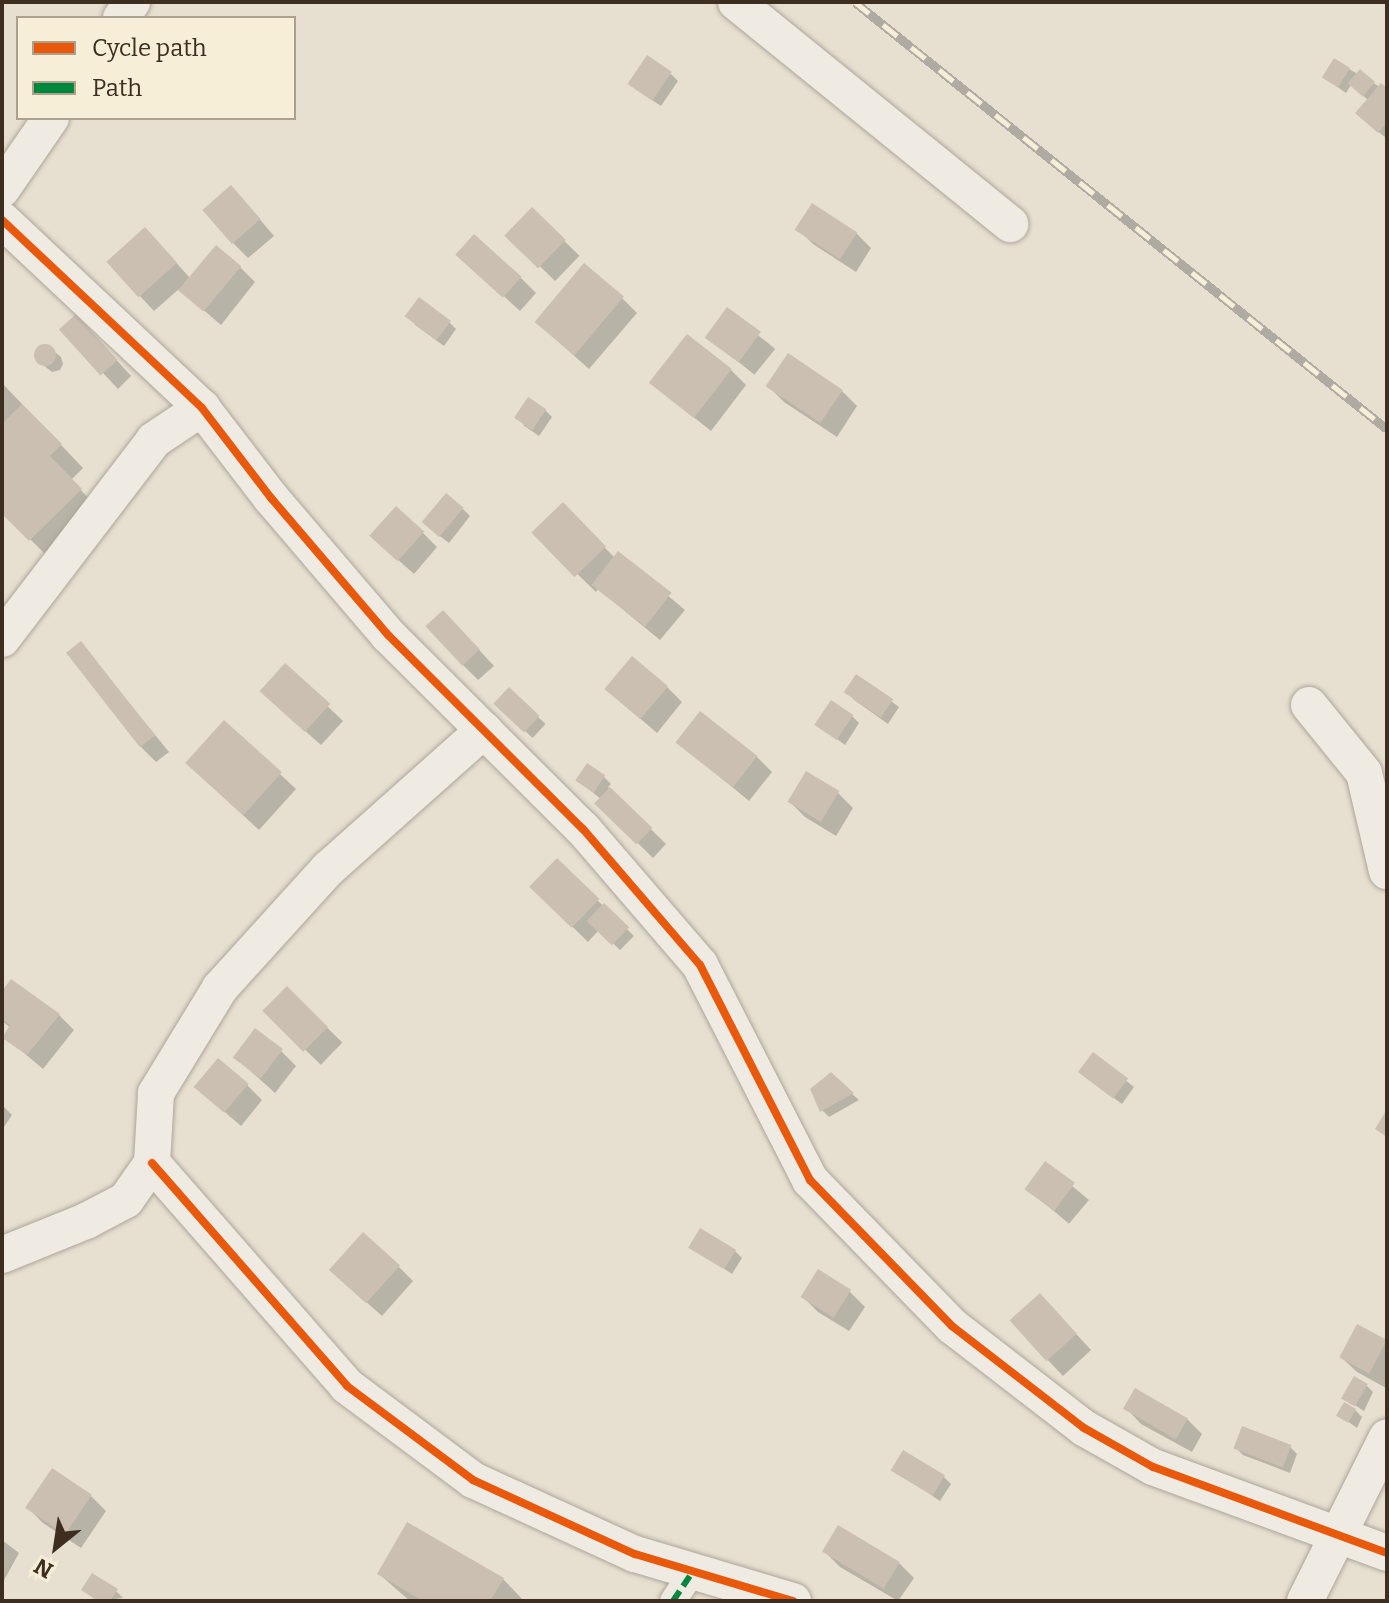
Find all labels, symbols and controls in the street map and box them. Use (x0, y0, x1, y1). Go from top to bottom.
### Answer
legend (16, 16, 296, 120)
text: Cycle path (92, 34, 207, 62)
text: Path (92, 74, 142, 102)
north arrow (16, 1507, 96, 1587)
text: N (30, 1552, 58, 1584)

